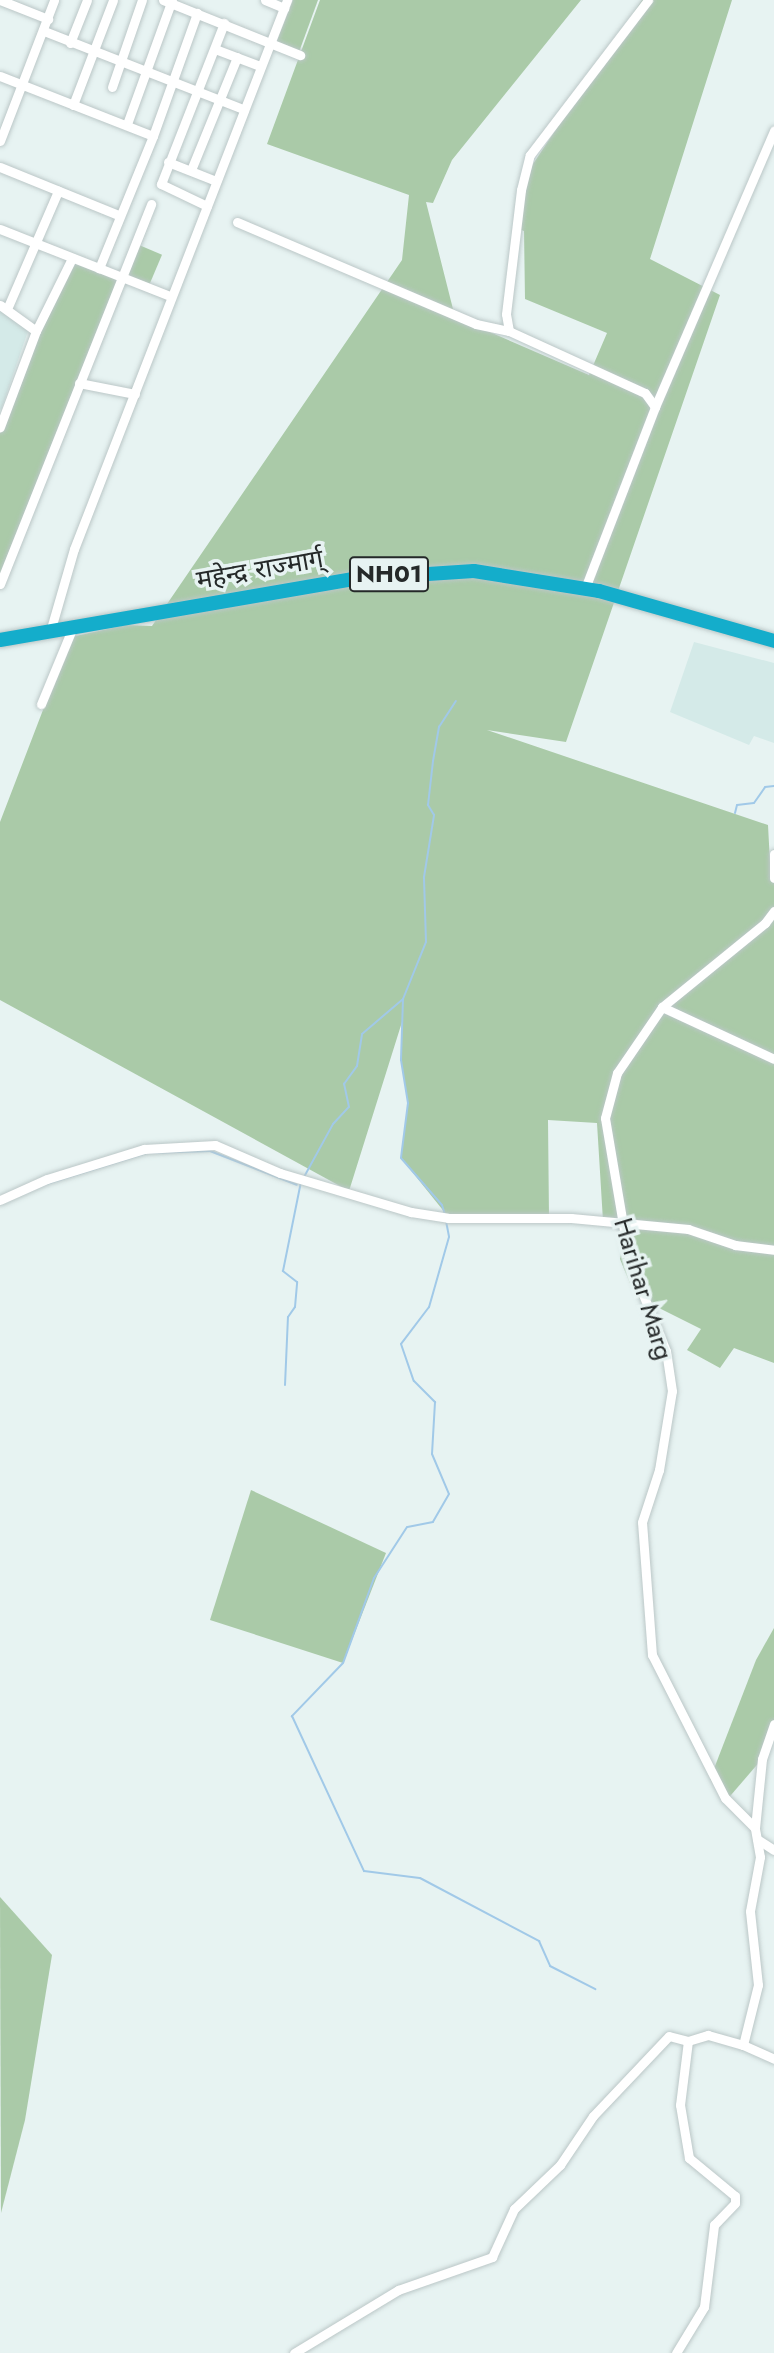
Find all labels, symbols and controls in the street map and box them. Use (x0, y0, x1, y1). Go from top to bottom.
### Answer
street label: महेन्द्र राज्मार्ग् (194, 544, 326, 596)
road number: NH01 (349, 554, 429, 594)
street label: Harihar Marg (607, 1214, 679, 1364)

